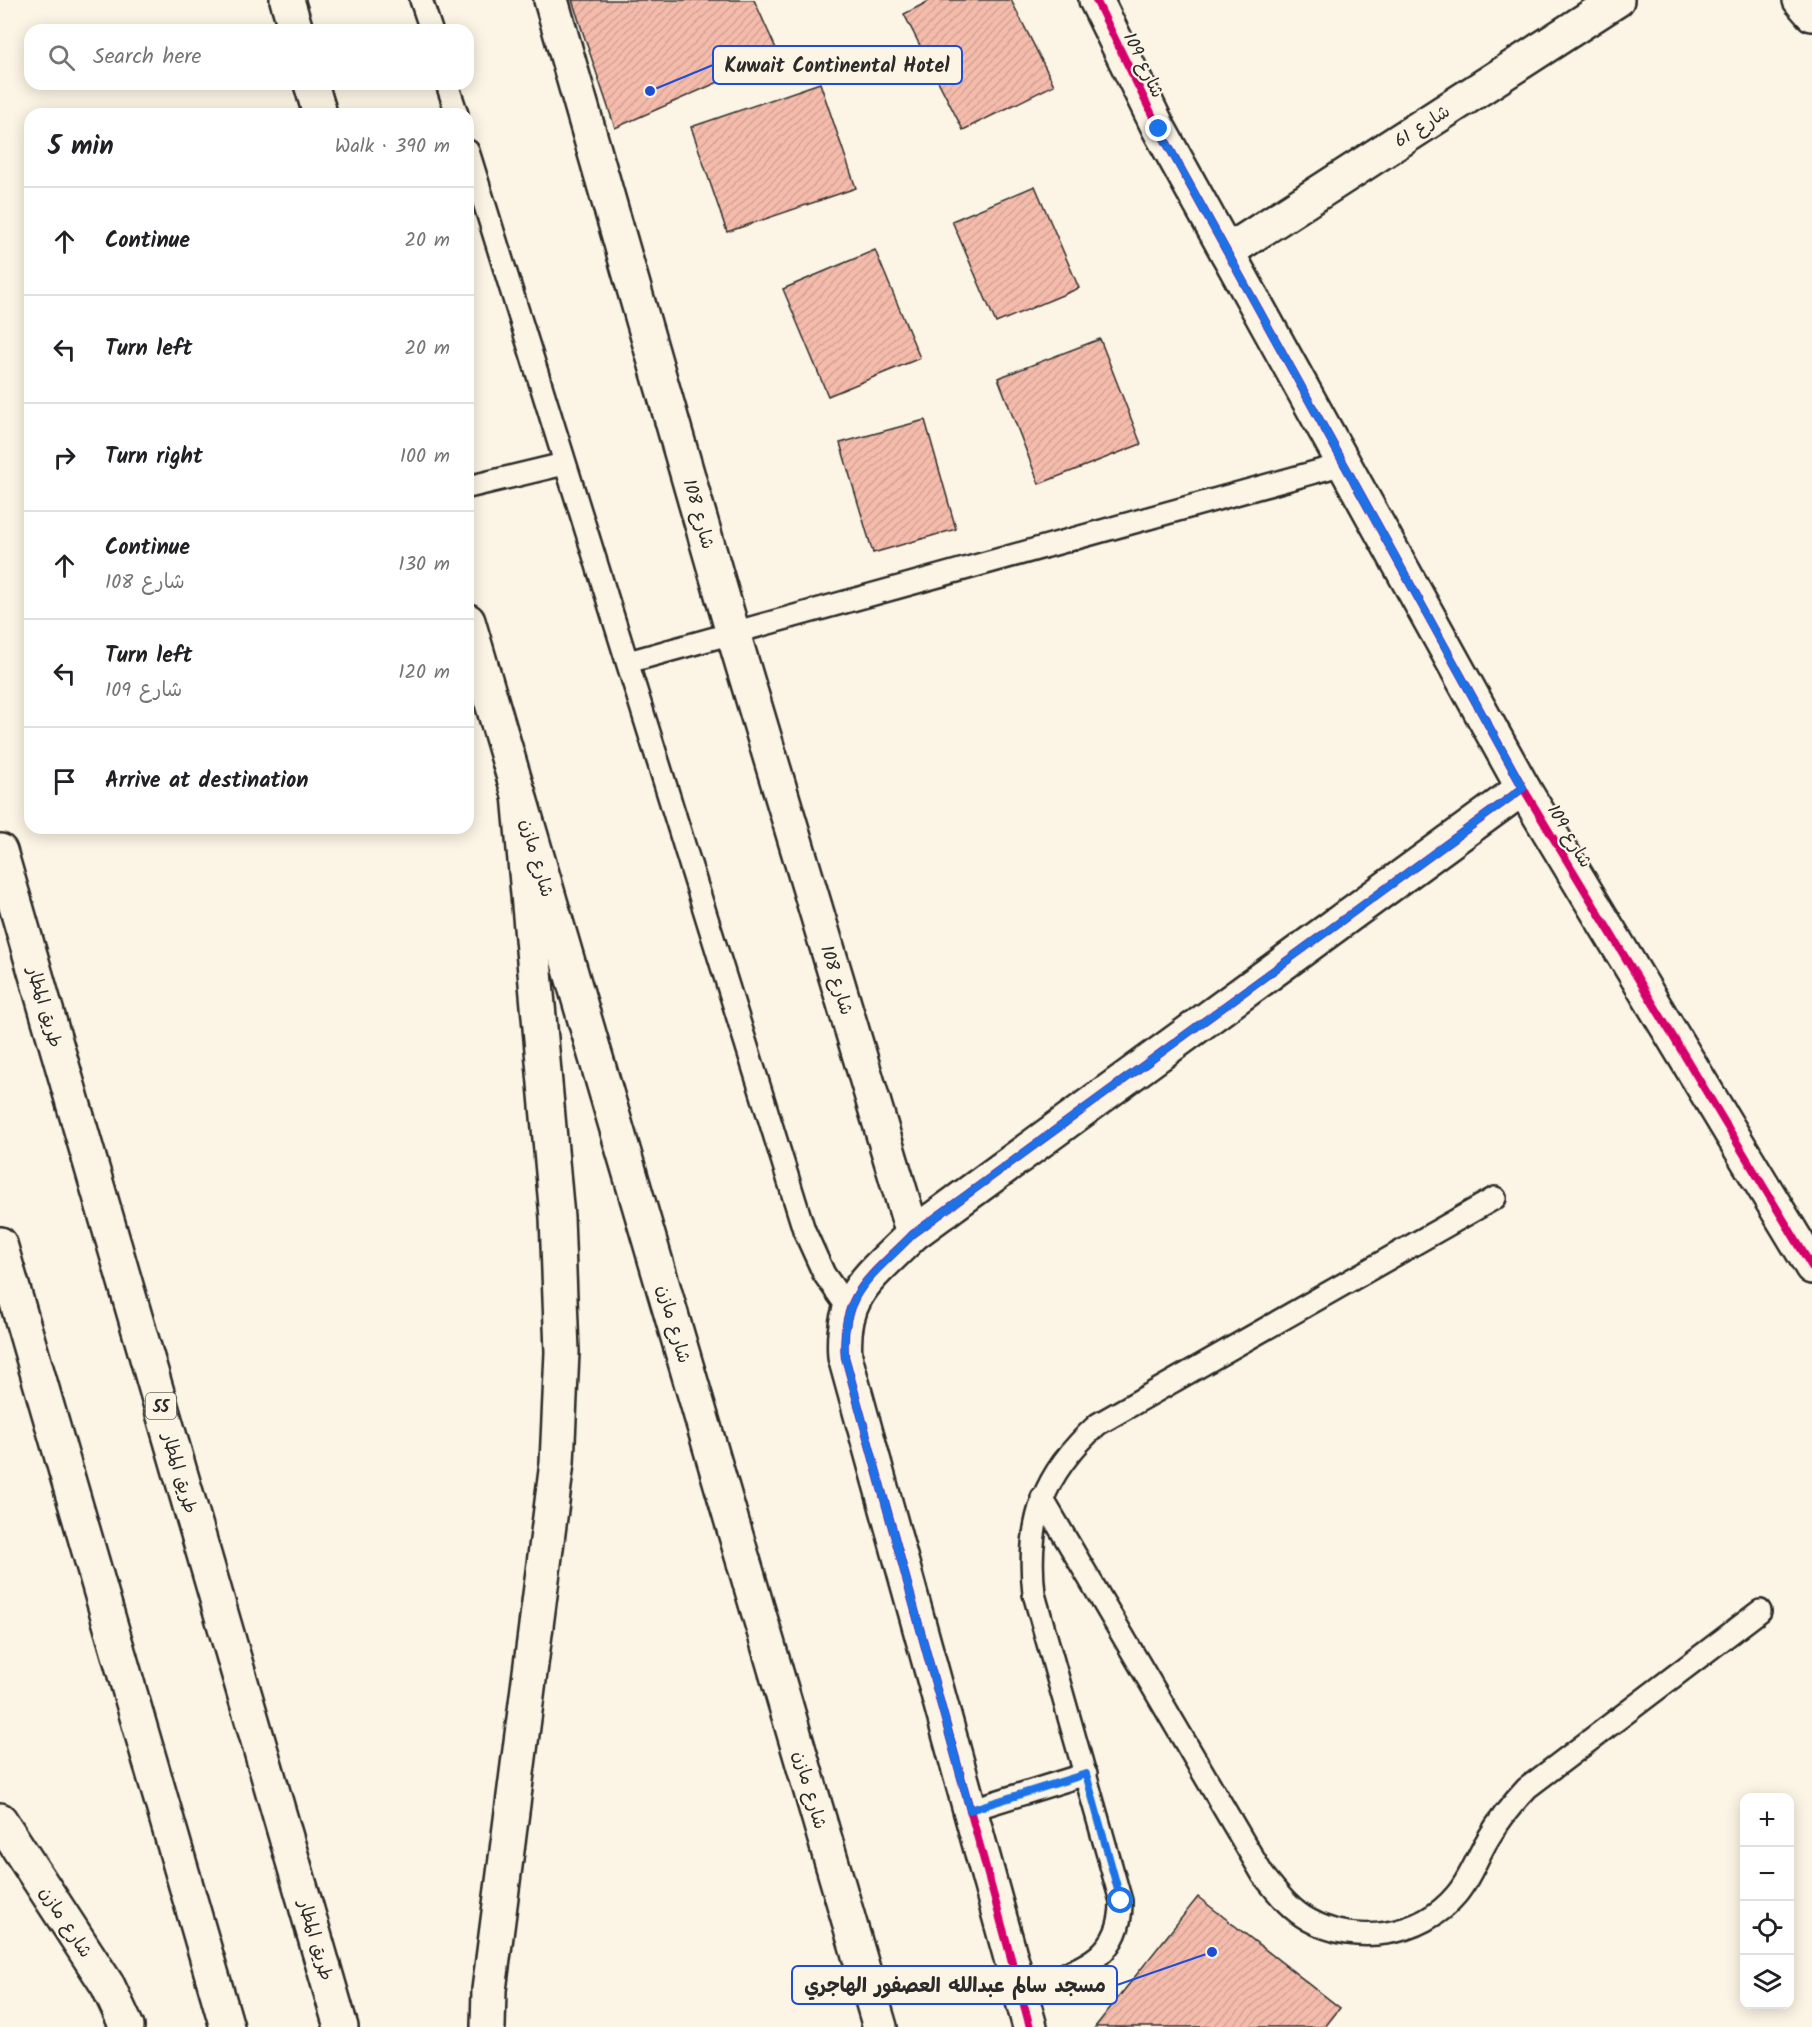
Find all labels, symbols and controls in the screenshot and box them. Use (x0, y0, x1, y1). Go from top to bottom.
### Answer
search box (24, 24, 474, 90)
street label: شارع 109 (1114, 28, 1171, 103)
text: Search here (93, 40, 201, 75)
icon: search (45, 41, 78, 74)
callout: Kuwait Continental Hotel (713, 46, 962, 84)
text: Kuwait Continental Hotel (724, 51, 950, 83)
street label: شارع 61 (1389, 98, 1457, 156)
route end (1145, 115, 1171, 141)
text: 5 min (48, 126, 114, 168)
text: Walk · 390 m (335, 131, 450, 163)
text: Continue (105, 224, 190, 259)
icon: ahead (48, 225, 81, 258)
text: 20 m (404, 225, 450, 257)
text: Turn left (105, 332, 192, 367)
icon: left (48, 333, 81, 366)
text: 20 m (404, 333, 450, 365)
text: Turn right (105, 440, 203, 475)
icon: right (48, 441, 81, 474)
text: 100 m (400, 441, 450, 473)
street label: شارع 108 (674, 476, 721, 553)
text: Continue (105, 531, 190, 566)
icon: ahead (48, 549, 81, 582)
text: 130 m (398, 549, 450, 581)
text: شارع 108 (105, 567, 185, 599)
text: Turn left (105, 639, 192, 674)
icon: left (48, 657, 81, 690)
text: 120 m (398, 657, 450, 689)
text: شارع 109 (105, 675, 182, 707)
text: Arrive at destination (105, 764, 308, 799)
icon: arrive (48, 765, 81, 798)
street label: شارع 109 (1538, 799, 1599, 874)
street label: شارع مازن (511, 816, 561, 901)
street label: شارع 108 (811, 942, 860, 1019)
street label: طريق المطار (18, 962, 69, 1051)
street label: شارع مازن (648, 1282, 698, 1367)
road number: 55 (146, 1393, 176, 1419)
street label: طريق المطار (153, 1428, 204, 1517)
street label: شارع مازن (784, 1748, 834, 1833)
map controls (1740, 1793, 1794, 2009)
button: + (1740, 1793, 1794, 1847)
button: − (1740, 1847, 1794, 1901)
street label: شارع مازن (31, 1881, 99, 1964)
route start (1107, 1887, 1133, 1913)
street label: طريق المطار (289, 1895, 340, 1984)
button: locate (1740, 1901, 1794, 1955)
button: layers (1740, 1955, 1794, 2009)
callout: مسجد سالم عبدالله العصفور الهاجري (792, 1966, 1117, 2004)
text: مسجد سالم عبدالله العصفور الهاجري (804, 1971, 1106, 2003)

